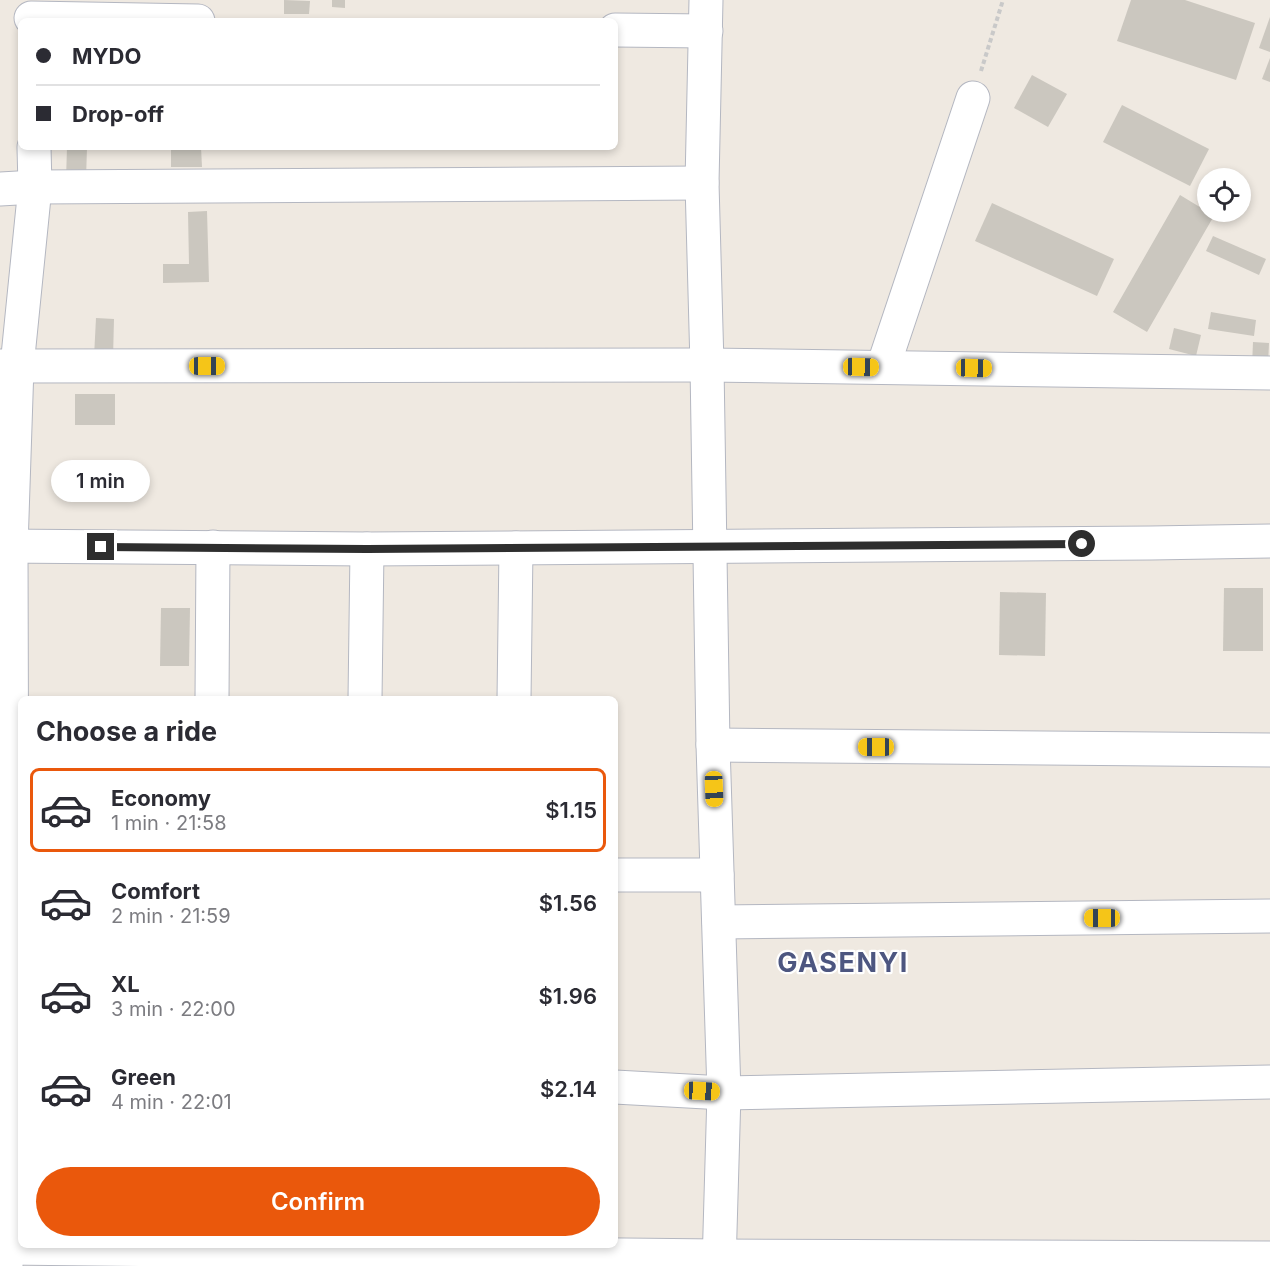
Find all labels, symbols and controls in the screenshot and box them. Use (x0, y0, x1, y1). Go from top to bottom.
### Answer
text: MYDO (72, 43, 141, 69)
text: Drop-off (72, 101, 164, 127)
map controls (1197, 168, 1251, 222)
button: locate (1197, 168, 1251, 222)
car (189, 357, 225, 375)
car (843, 358, 879, 376)
car (956, 359, 992, 377)
callout: 1 min (51, 460, 150, 502)
text: 1 min (76, 469, 125, 493)
route start (1068, 530, 1095, 557)
route end (87, 533, 114, 560)
text: Choose a ride (36, 715, 217, 748)
car (858, 738, 894, 756)
car (704, 771, 724, 807)
icon: car (39, 783, 93, 837)
text: Economy (111, 785, 211, 811)
text: $1.15 (545, 797, 597, 823)
text: 1 min · 21:58 (111, 811, 227, 835)
icon: car (39, 876, 93, 930)
text: Comfort (111, 878, 200, 904)
text: $1.56 (539, 890, 597, 916)
text: 2 min · 21:59 (111, 904, 231, 928)
car (1084, 909, 1120, 927)
district label: GASENYI (777, 946, 909, 979)
icon: car (39, 969, 93, 1023)
text: XL (111, 971, 140, 997)
text: $1.96 (538, 983, 597, 1009)
text: 3 min · 22:00 (111, 997, 236, 1021)
icon: car (39, 1062, 93, 1116)
text: Green (111, 1064, 176, 1090)
text: $2.14 (540, 1076, 597, 1102)
car (684, 1081, 720, 1101)
text: 4 min · 22:01 (111, 1090, 232, 1114)
button: Confirm (36, 1167, 600, 1236)

